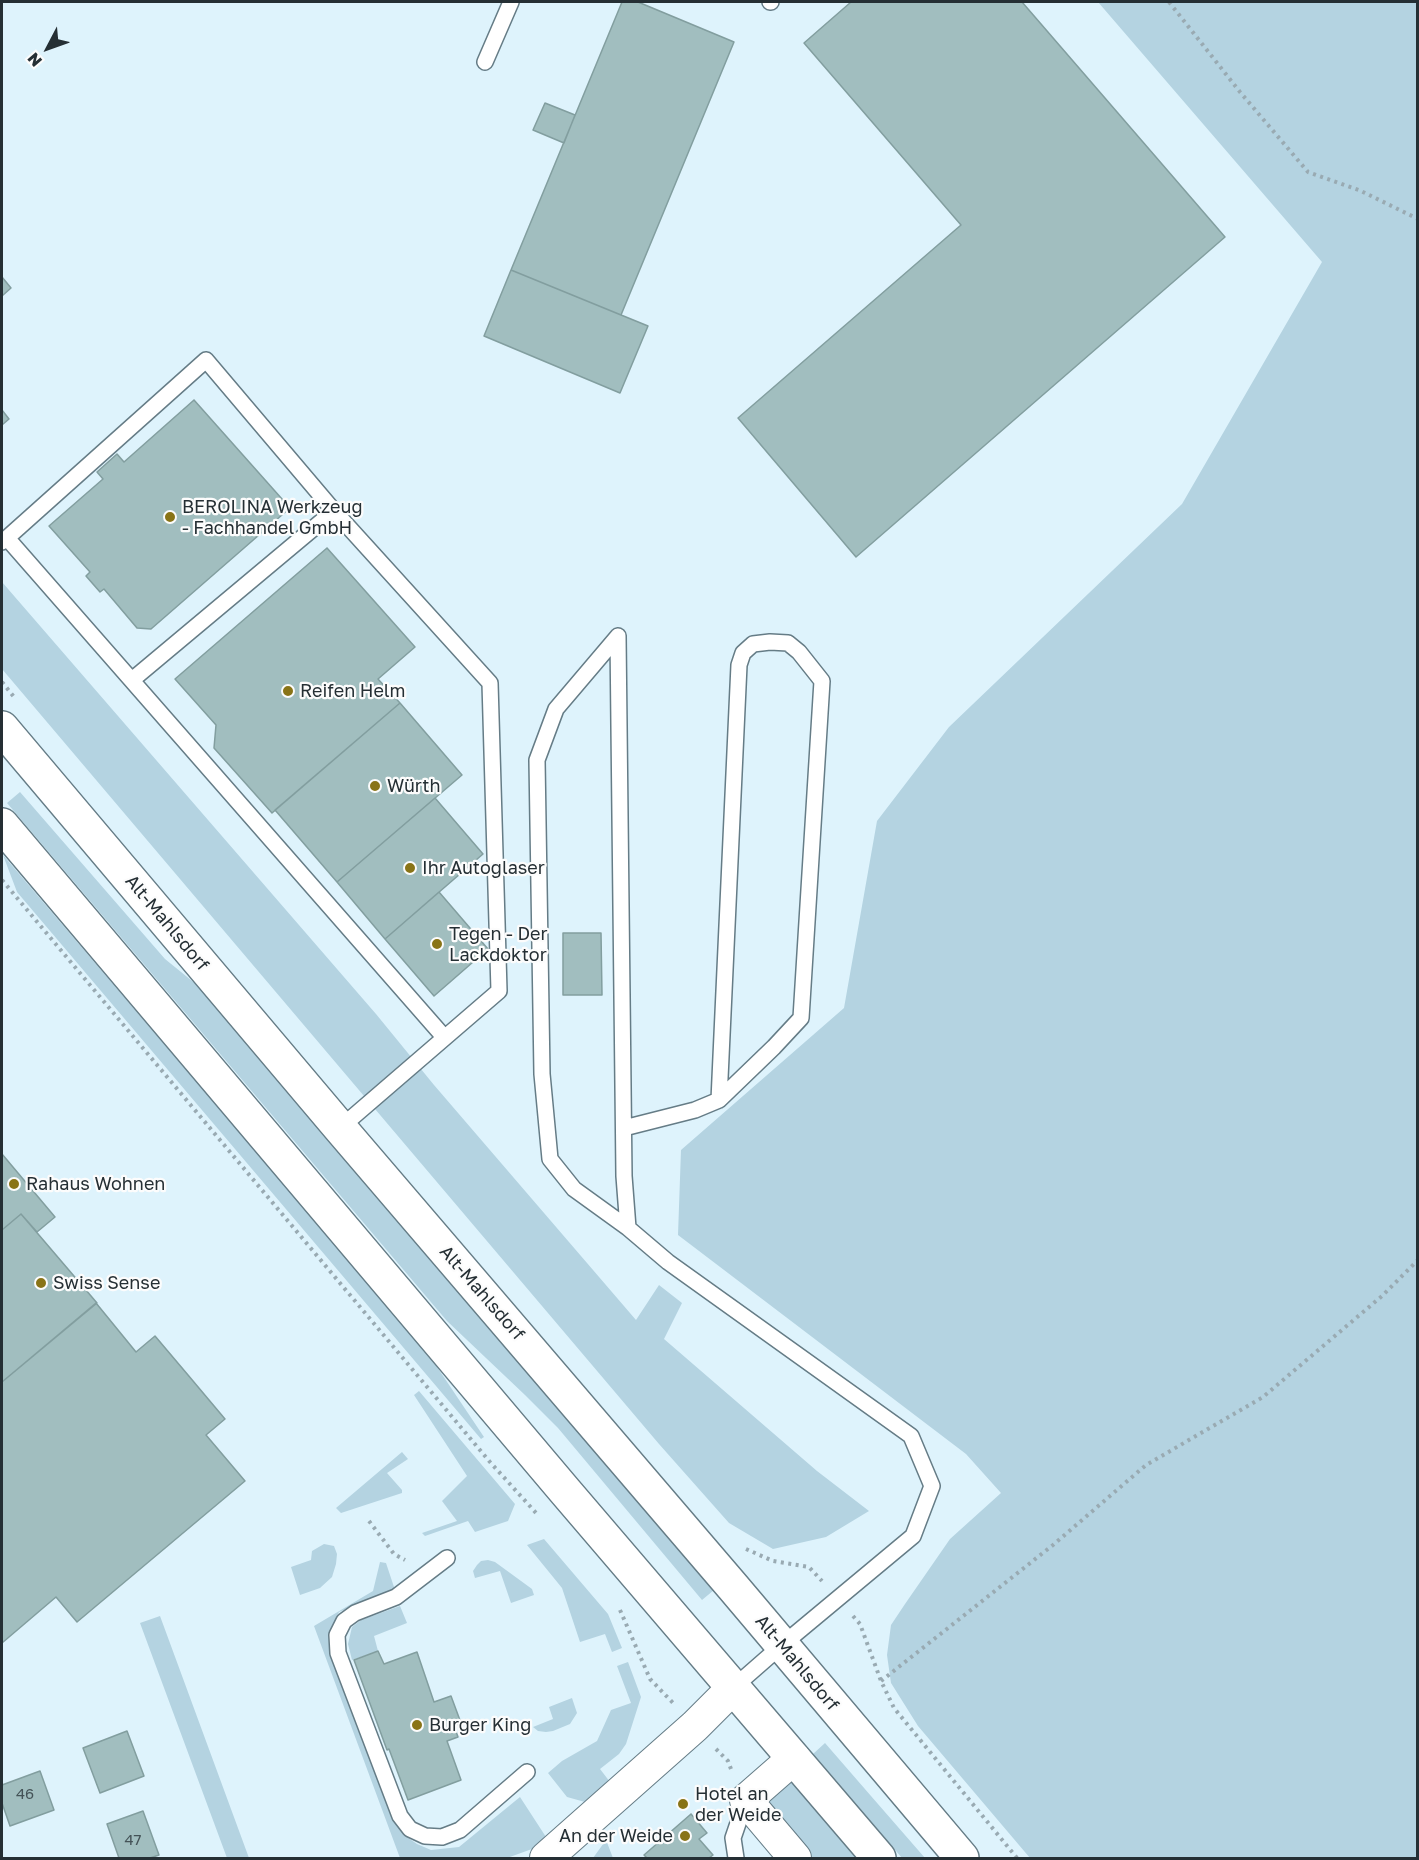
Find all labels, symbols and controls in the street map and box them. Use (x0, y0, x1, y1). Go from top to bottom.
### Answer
north arrow (18, 18, 78, 78)
text: N (23, 49, 46, 71)
place label: BEROLINA Werkzeug - Fachhandel GmbH (182, 496, 363, 538)
marker: BEROLINA Werkzeug - Fachhandel GmbH (163, 510, 177, 524)
place label: Reifen Helm (300, 680, 406, 702)
marker: Reifen Helm (281, 684, 295, 698)
place label: Würth (387, 775, 440, 797)
marker: Würth (368, 779, 382, 793)
place label: Ihr Autoglaser (422, 857, 545, 879)
marker: Ihr Autoglaser (403, 861, 417, 875)
street label: Alt-Mahlsdorf (121, 871, 213, 975)
place label: Tegen - Der Lackdoktor (449, 923, 547, 966)
marker: Tegen - Der Lackdoktor (430, 937, 444, 951)
place label: Rahaus Wohnen (26, 1173, 165, 1195)
marker: Rahaus Wohnen (7, 1177, 21, 1191)
street label: Alt-Mahlsdorf (435, 1241, 529, 1345)
place label: Swiss Sense (53, 1272, 160, 1294)
marker: Swiss Sense (34, 1276, 48, 1290)
street label: Alt-Mahlsdorf (751, 1611, 843, 1715)
place label: Burger King (429, 1714, 531, 1736)
marker: Burger King (410, 1718, 424, 1732)
place label: Hotel an der Weide (695, 1783, 781, 1826)
house number: 46 (16, 1785, 34, 1803)
marker: Hotel an der Weide (676, 1797, 690, 1811)
place label: An der Weide (559, 1825, 673, 1847)
marker: An der Weide (678, 1829, 692, 1843)
house number: 47 (124, 1831, 142, 1849)

